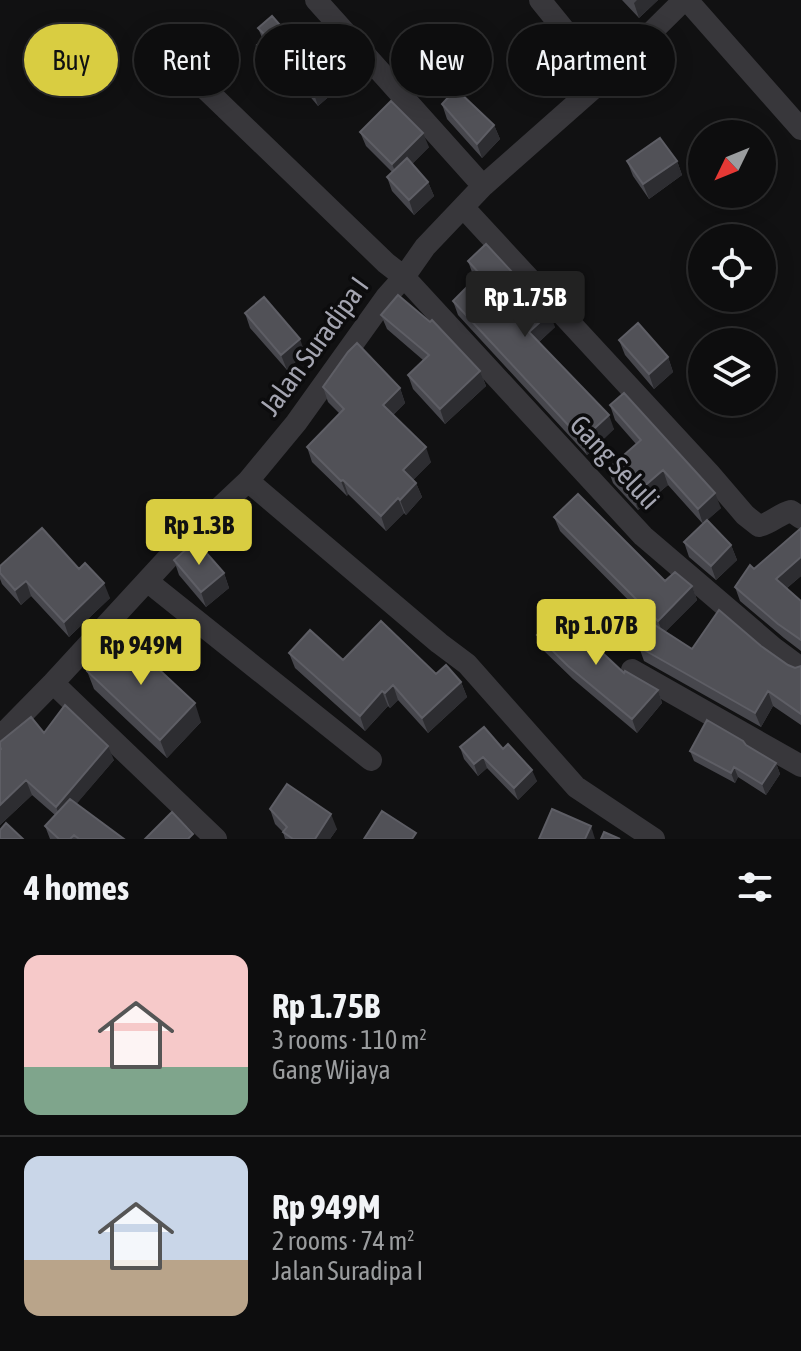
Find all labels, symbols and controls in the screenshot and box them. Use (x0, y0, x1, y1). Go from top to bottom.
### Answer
chip: Buy (24, 24, 118, 96)
chip: Rent (134, 24, 239, 96)
chip: Filters (255, 24, 375, 96)
chip: New (391, 24, 492, 96)
chip: Apartment (508, 24, 675, 96)
north arrow (688, 120, 776, 208)
map controls (688, 120, 776, 416)
button: locate (688, 224, 776, 312)
street label: Jalan Suradipa I (253, 271, 375, 421)
pin: Rp 1.75B (442, 271, 608, 339)
text: Rp 1.75B (484, 282, 566, 312)
button: layers (688, 328, 776, 416)
street label: Gang Seluli (564, 408, 666, 516)
pin: Rp 1.3B (125, 499, 273, 567)
text: Rp 1.3B (164, 510, 234, 540)
pin: Rp 1.07B (513, 599, 679, 667)
text: Rp 1.07B (555, 610, 637, 640)
pin: Rp 949M (67, 619, 215, 687)
text: Rp 949M (100, 630, 182, 660)
icon: filters (733, 865, 777, 909)
text: 4 homes (24, 868, 129, 907)
text: Rp 1.75B (272, 986, 380, 1025)
icon: home (88, 987, 184, 1083)
text: 3 rooms · 110 m² (272, 1025, 427, 1055)
text: Gang Wijaya (272, 1055, 391, 1085)
text: Rp 949M (272, 1187, 381, 1226)
icon: home (88, 1188, 184, 1284)
text: 2 rooms · 74 m² (272, 1226, 414, 1256)
text: Jalan Suradipa I (272, 1256, 423, 1286)

